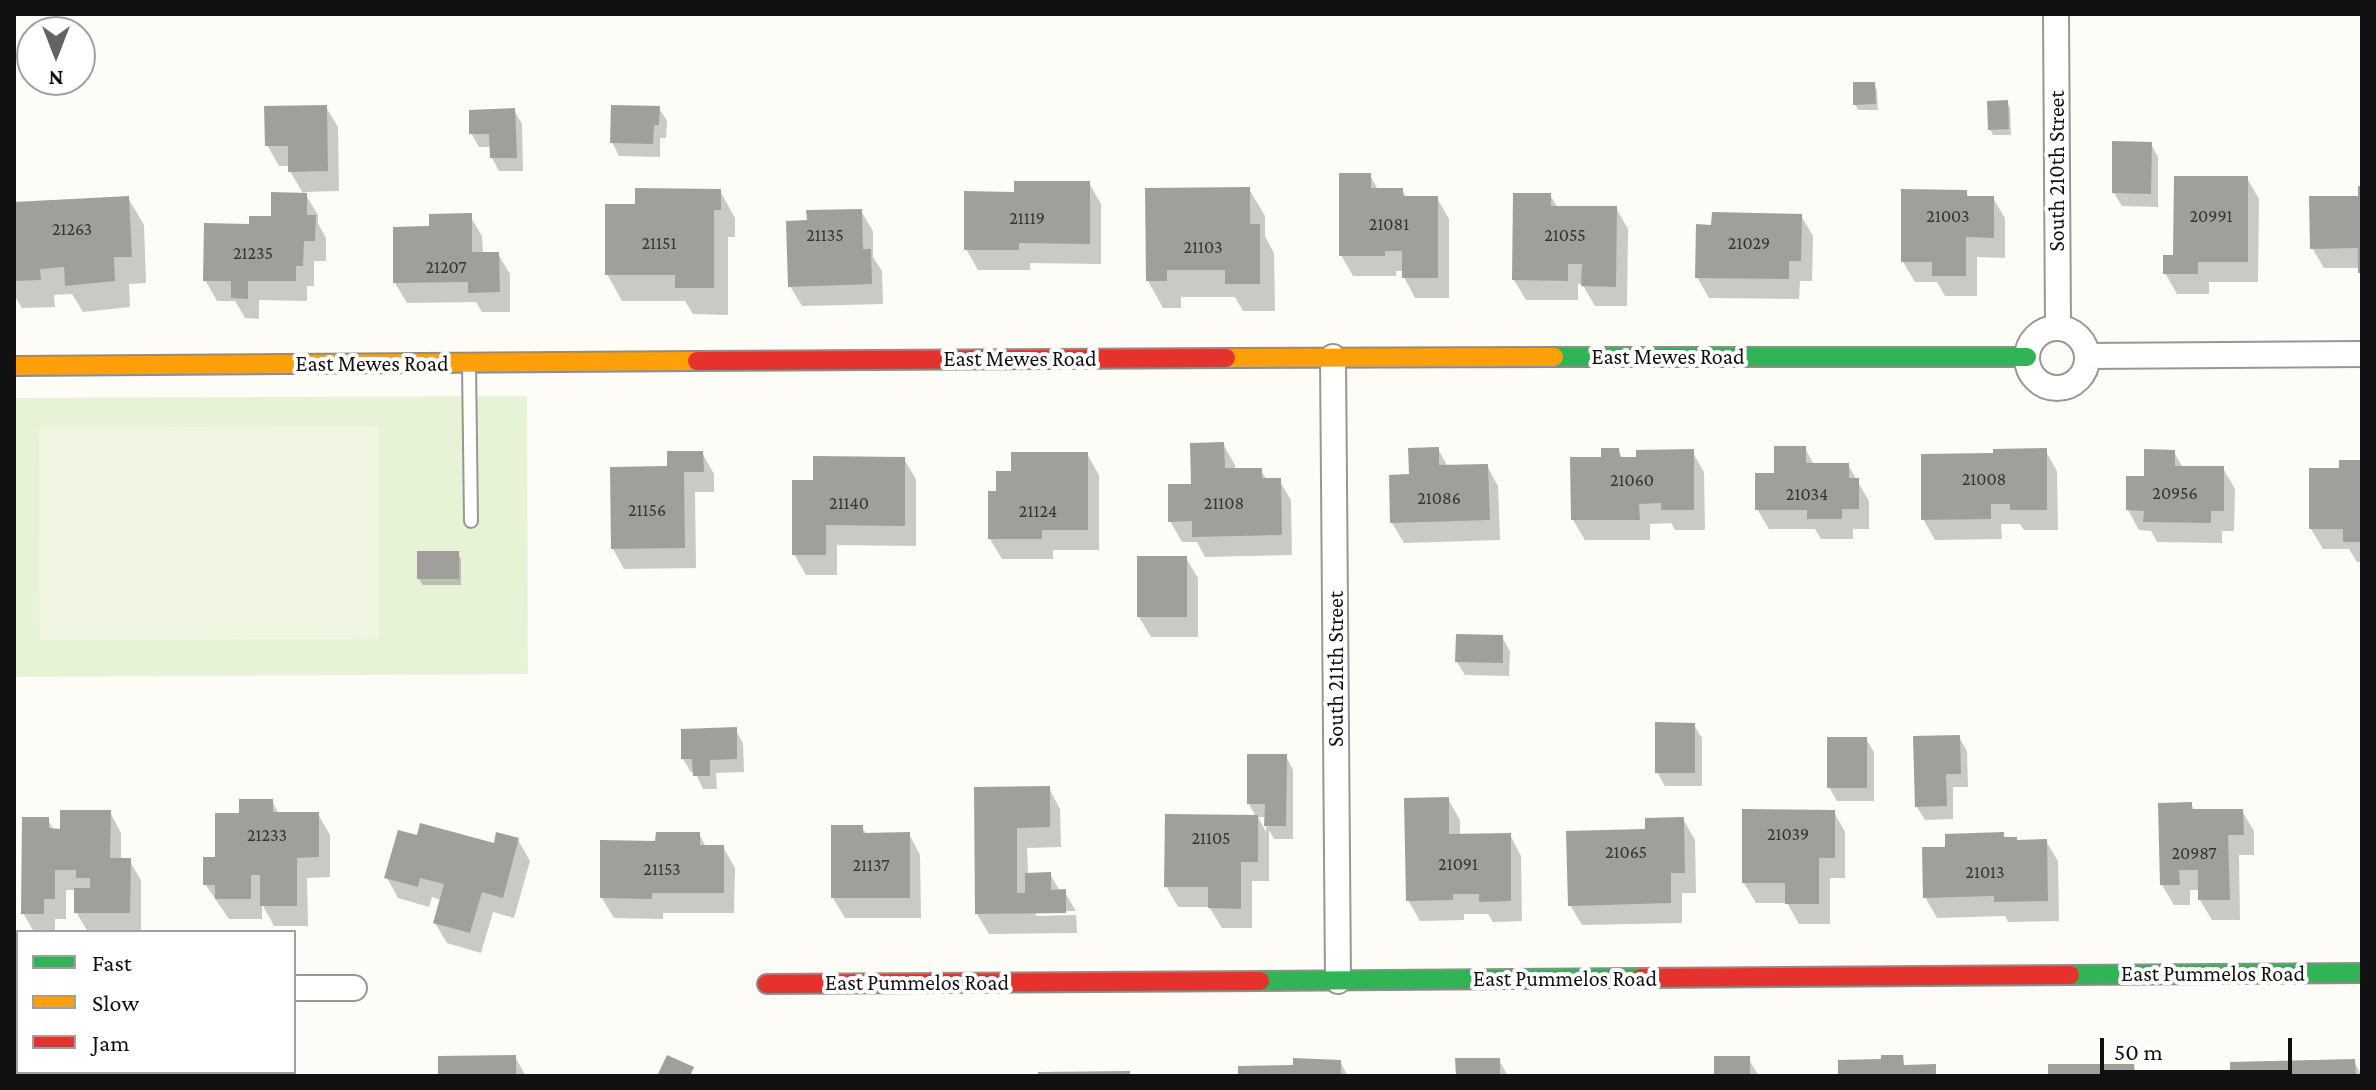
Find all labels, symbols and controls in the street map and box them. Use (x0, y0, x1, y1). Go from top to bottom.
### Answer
north arrow (16, 16, 96, 96)
text: N (49, 66, 64, 91)
street label: South 210th Street (2044, 90, 2070, 252)
house number: 21003 (1926, 205, 1970, 227)
house number: 20991 (2189, 205, 2233, 227)
house number: 21119 (1009, 207, 1045, 229)
house number: 21081 (1369, 213, 1409, 235)
house number: 21263 (52, 218, 92, 240)
house number: 21135 (806, 224, 844, 246)
house number: 21055 (1544, 224, 1586, 246)
house number: 21151 (642, 232, 676, 254)
house number: 21029 (1728, 232, 1770, 254)
house number: 21103 (1183, 236, 1223, 258)
house number: 21235 (233, 242, 273, 264)
house number: 21207 (425, 256, 467, 278)
street label: East Mewes Road (1591, 344, 1745, 370)
street label: East Mewes Road (943, 346, 1097, 372)
street label: East Mewes Road (295, 351, 449, 377)
house number: 21008 (1962, 468, 2006, 490)
house number: 21060 (1610, 469, 1654, 491)
house number: 20956 (2152, 482, 2198, 504)
house number: 21034 (1786, 483, 1828, 505)
house number: 21086 (1417, 487, 1461, 509)
house number: 21140 (829, 492, 869, 514)
house number: 21108 (1204, 492, 1244, 514)
house number: 21156 (628, 499, 666, 521)
house number: 21124 (1019, 500, 1057, 522)
street label: South 211th Street (1323, 591, 1349, 747)
house number: 21039 (1767, 823, 1809, 845)
house number: 21233 (247, 824, 287, 846)
house number: 21105 (1191, 827, 1231, 849)
house number: 21065 (1605, 841, 1647, 863)
house number: 20987 (2171, 842, 2217, 864)
house number: 21091 (1438, 853, 1478, 875)
house number: 21137 (852, 854, 890, 876)
house number: 21153 (643, 858, 681, 880)
house number: 21013 (1965, 861, 2005, 883)
legend (16, 930, 296, 1074)
text: Fast (92, 949, 132, 976)
street label: East Pummelos Road (2121, 961, 2305, 987)
street label: East Pummelos Road (1473, 966, 1657, 992)
street label: East Pummelos Road (825, 970, 1009, 996)
text: Slow (92, 989, 139, 1016)
scale bar (2104, 1022, 2296, 1072)
text: Jam (92, 1029, 130, 1056)
text: 50 m (2114, 1038, 2163, 1065)

